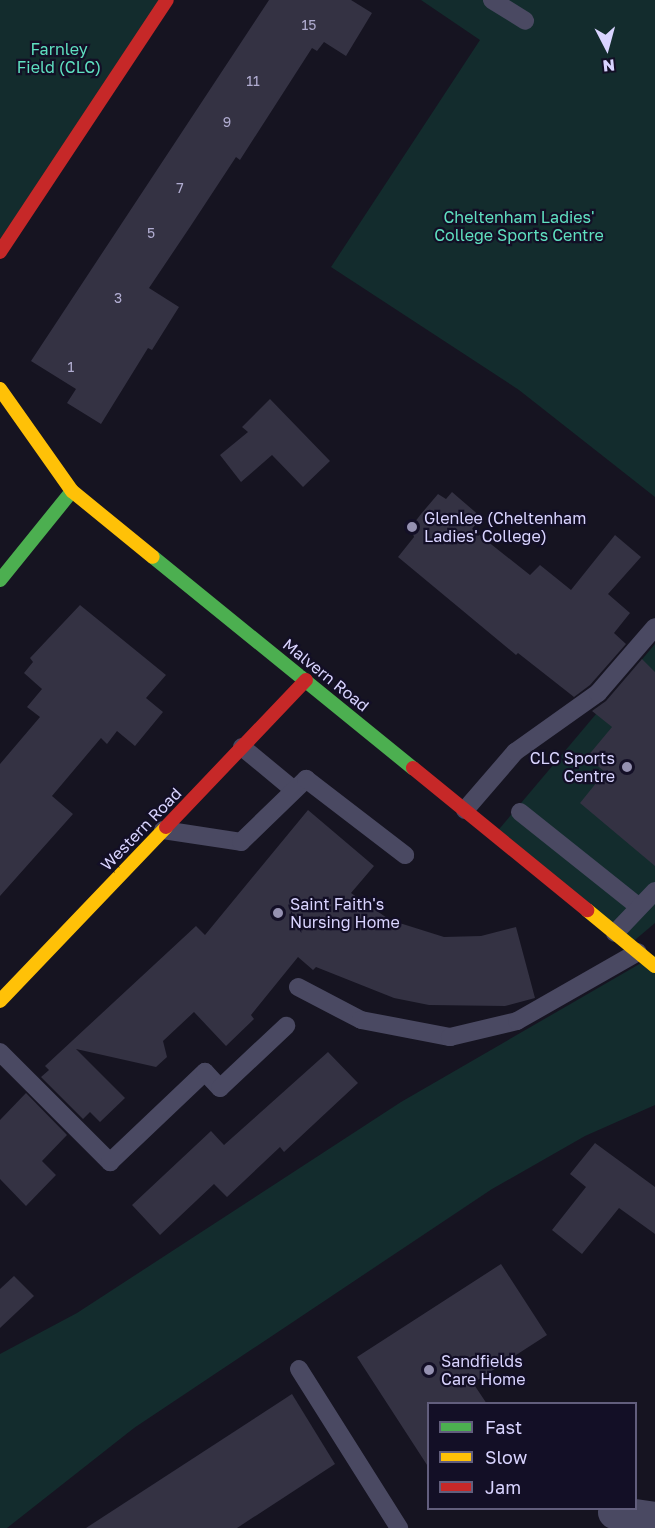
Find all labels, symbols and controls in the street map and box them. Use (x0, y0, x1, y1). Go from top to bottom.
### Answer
house number: 15 (302, 17, 316, 33)
north arrow (577, 18, 637, 78)
park label: Farnley Field (CLC) (17, 39, 101, 77)
text: N (602, 55, 616, 76)
house number: 11 (246, 73, 260, 89)
house number: 9 (223, 114, 231, 130)
house number: 7 (176, 180, 184, 196)
park label: Cheltenham Ladies' College Sports Centre (434, 207, 604, 245)
house number: 5 (147, 225, 155, 241)
house number: 3 (114, 290, 122, 306)
house number: 1 (68, 359, 74, 375)
place label: Glenlee (Cheltenham Ladies' College) (424, 508, 586, 546)
marker: Glenlee (Cheltenham Ladies' College) (405, 520, 419, 534)
street label: Malvern Road (279, 635, 373, 715)
place label: CLC Sports Centre (530, 748, 615, 786)
marker: CLC Sports Centre (620, 760, 634, 774)
street label: Western Road (97, 784, 185, 874)
place label: Saint Faith's Nursing Home (290, 894, 400, 932)
marker: Saint Faith's Nursing Home (271, 906, 285, 920)
place label: Sandfields Care Home (441, 1351, 525, 1389)
marker: Sandfields Care Home (422, 1363, 436, 1377)
legend (427, 1402, 637, 1510)
text: Fast (485, 1416, 522, 1438)
text: Slow (485, 1446, 527, 1468)
text: Jam (485, 1476, 521, 1498)

